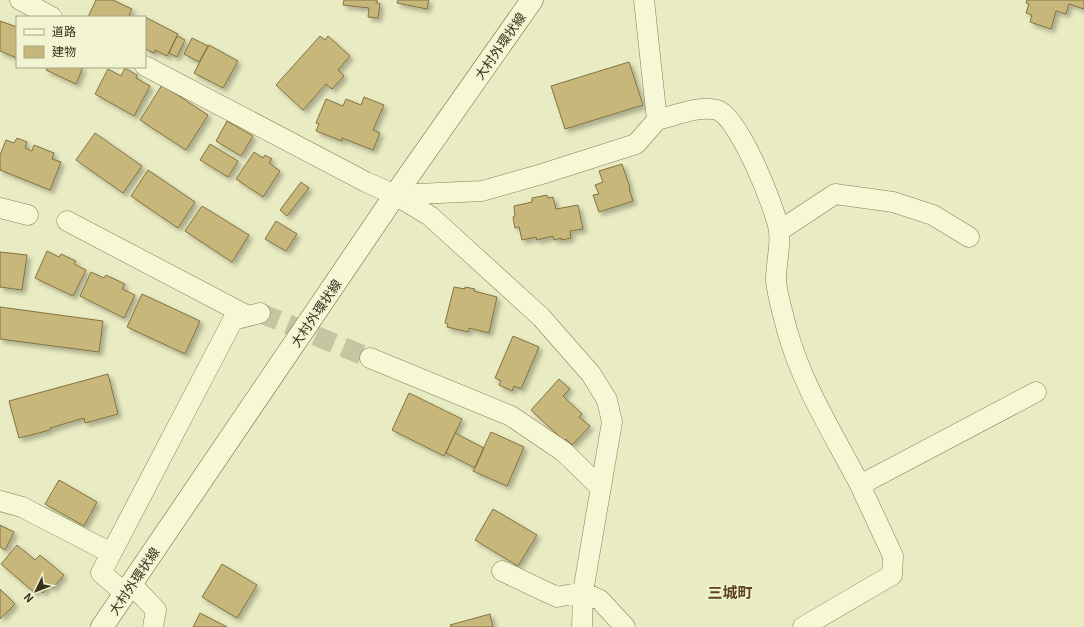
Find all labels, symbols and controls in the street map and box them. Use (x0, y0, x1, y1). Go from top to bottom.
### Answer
street label: 大村外環状線 (469, 8, 530, 83)
legend (16, 16, 146, 68)
text: 道路 (52, 22, 76, 39)
text: 建物 (52, 42, 76, 59)
street label: 大村外環状線 (286, 275, 345, 350)
street label: 大村外環状線 (104, 543, 163, 618)
north arrow (16, 571, 56, 611)
district label: 三城町 (707, 581, 753, 602)
text: N (19, 590, 37, 607)

